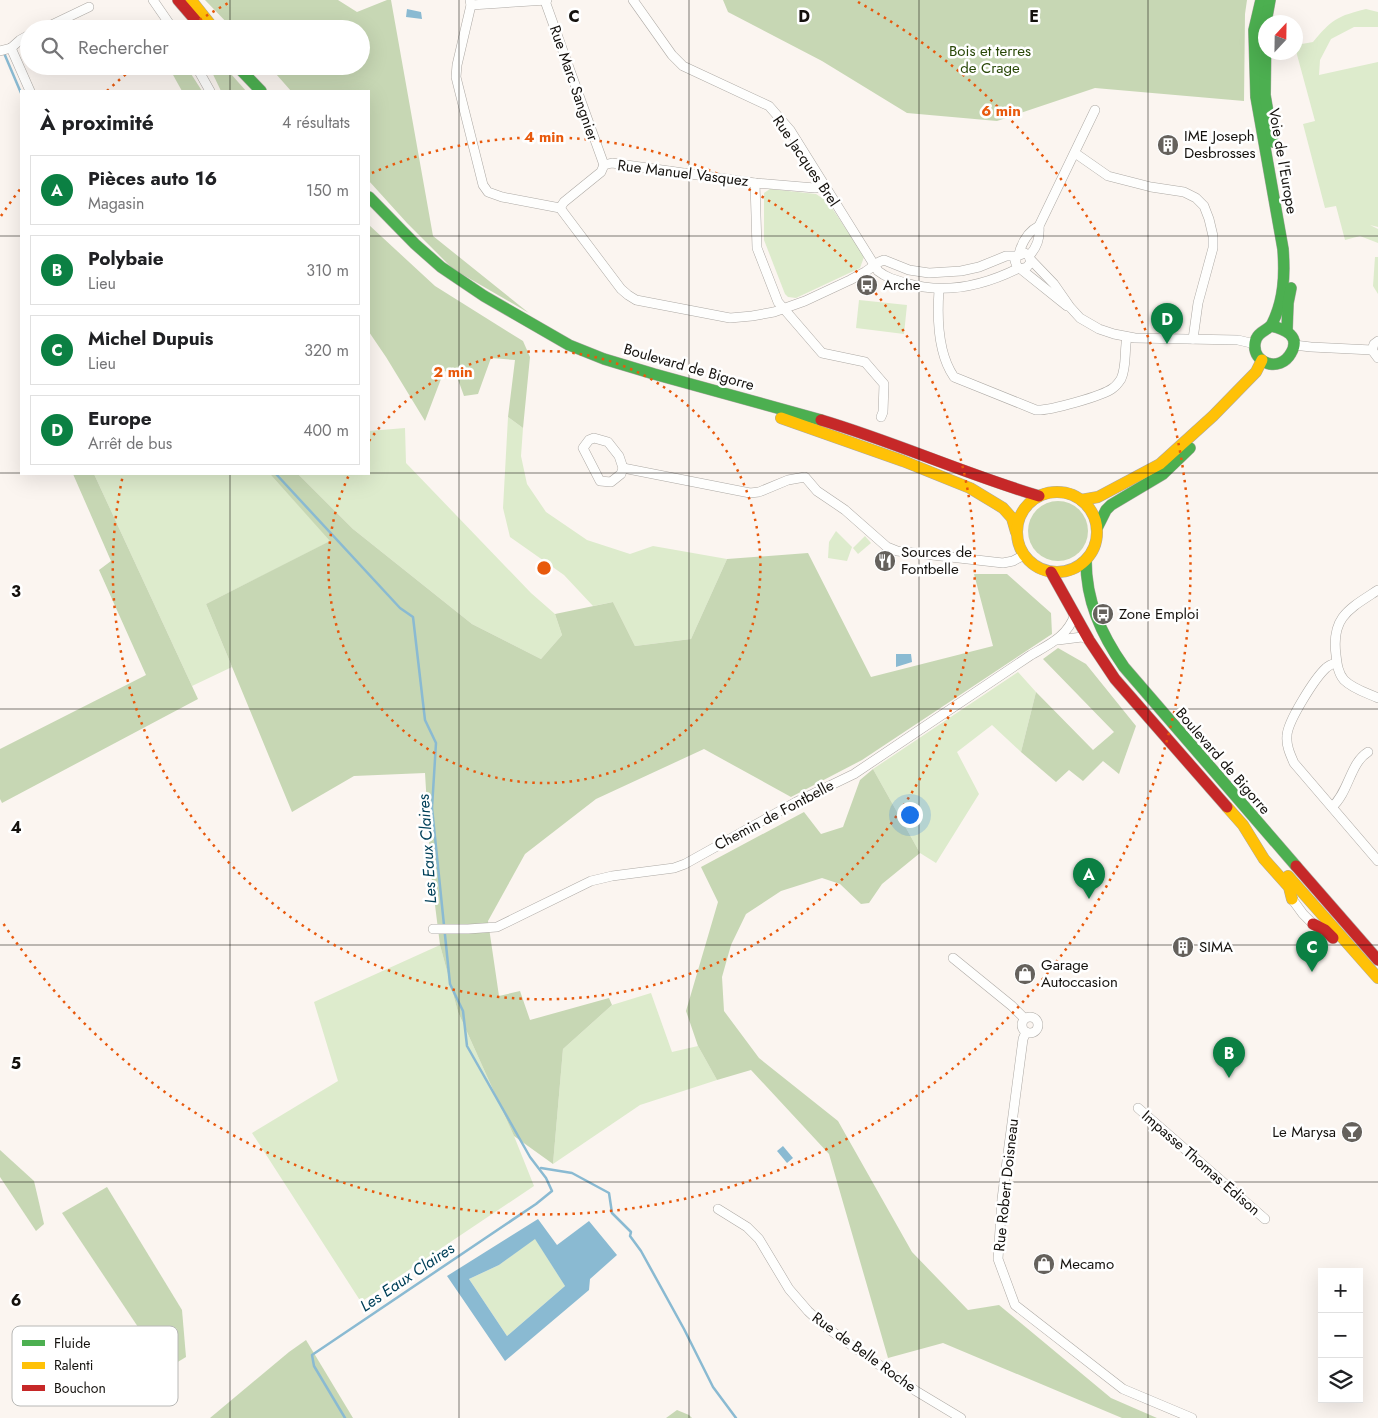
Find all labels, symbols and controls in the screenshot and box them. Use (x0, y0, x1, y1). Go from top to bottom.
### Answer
text: C (568, 5, 580, 28)
text: D (798, 5, 810, 28)
text: E (1029, 5, 1039, 28)
north arrow (1258, 15, 1303, 60)
search box (20, 20, 370, 75)
street label: Rue Marc Sangnier (544, 22, 604, 145)
icon: search (38, 34, 66, 62)
text: Rechercher (78, 34, 169, 61)
park label: Bois et terres de Crage (949, 40, 1031, 79)
text: 6 min (981, 100, 1021, 122)
street label: Voie de l'Europe (1263, 106, 1303, 216)
text: À proximité (40, 108, 154, 138)
text: 4 résultats (282, 111, 350, 134)
street label: Rue Jacques Brel (767, 111, 845, 211)
place label: IME Joseph Desbrosses (1184, 125, 1256, 164)
text: 4 min (524, 126, 564, 148)
building icon: IME Joseph Desbrosses (1156, 133, 1180, 157)
street label: Rue Manuel Vasquez (616, 154, 750, 192)
text: Pièces auto 16 (88, 165, 217, 192)
text: A (51, 179, 63, 202)
text: 150 m (306, 179, 349, 202)
text: Magasin (88, 192, 144, 215)
text: Polybaie (88, 245, 164, 272)
text: B (52, 259, 62, 282)
text: 310 m (306, 259, 349, 282)
text: Lieu (88, 272, 116, 295)
bus stop icon: Arche (855, 273, 879, 297)
place label: Arche (883, 274, 921, 296)
pin: D (1151, 303, 1183, 344)
text: Michel Dupuis (88, 325, 214, 352)
street label: Boulevard de Bigorre (621, 338, 757, 396)
text: C (51, 339, 63, 362)
text: 320 m (304, 339, 349, 362)
text: Lieu (88, 352, 116, 375)
text: 2 min (433, 361, 473, 383)
text: Europe (88, 405, 152, 432)
text: D (51, 419, 63, 442)
text: 400 m (303, 419, 349, 442)
text: Arrêt de bus (88, 432, 172, 455)
place label: Sources de Fontbelle (901, 541, 972, 580)
restaurant icon: Sources de Fontbelle (873, 549, 897, 573)
centre of rings (535, 559, 553, 577)
text: 3 (11, 580, 21, 603)
bus stop icon: Zone Emploi (1091, 602, 1115, 626)
place label: Zone Emploi (1119, 603, 1199, 625)
street label: Boulevard de Bigorre (1170, 703, 1276, 819)
street label: Chemin de Fontbelle (710, 774, 838, 856)
water label: Les Eaux Claires (412, 793, 442, 904)
your location (897, 802, 923, 828)
text: 4 (10, 816, 22, 839)
pin: A (1073, 858, 1105, 899)
pin: C (1296, 931, 1328, 972)
building icon: SIMA (1171, 935, 1195, 959)
place label: SIMA (1199, 936, 1233, 958)
place label: Garage Autoccasion (1041, 954, 1118, 993)
shop icon: Garage Autoccasion (1013, 962, 1037, 986)
pin: B (1213, 1037, 1245, 1078)
text: 5 (11, 1052, 21, 1075)
street label: Impasse Thomas Edison (1137, 1105, 1265, 1221)
street label: Rue Robert Doisneau (988, 1117, 1024, 1253)
bar icon: Le Marysa (1340, 1120, 1364, 1144)
place label: Le Marysa (1272, 1121, 1336, 1143)
water label: Les Eaux Claires (355, 1236, 459, 1317)
shop icon: Mecamo (1032, 1252, 1056, 1276)
place label: Mecamo (1060, 1253, 1114, 1275)
map controls (1318, 1268, 1363, 1403)
button: + (1318, 1268, 1363, 1313)
text: 6 (11, 1289, 21, 1312)
street label: Rue de Belle Roche (807, 1307, 921, 1397)
button: − (1318, 1313, 1363, 1358)
legend (12, 1326, 178, 1406)
text: Fluide (54, 1333, 90, 1353)
text: Ralenti (54, 1355, 93, 1375)
button: layers (1318, 1358, 1363, 1403)
text: Bouchon (54, 1378, 106, 1398)

